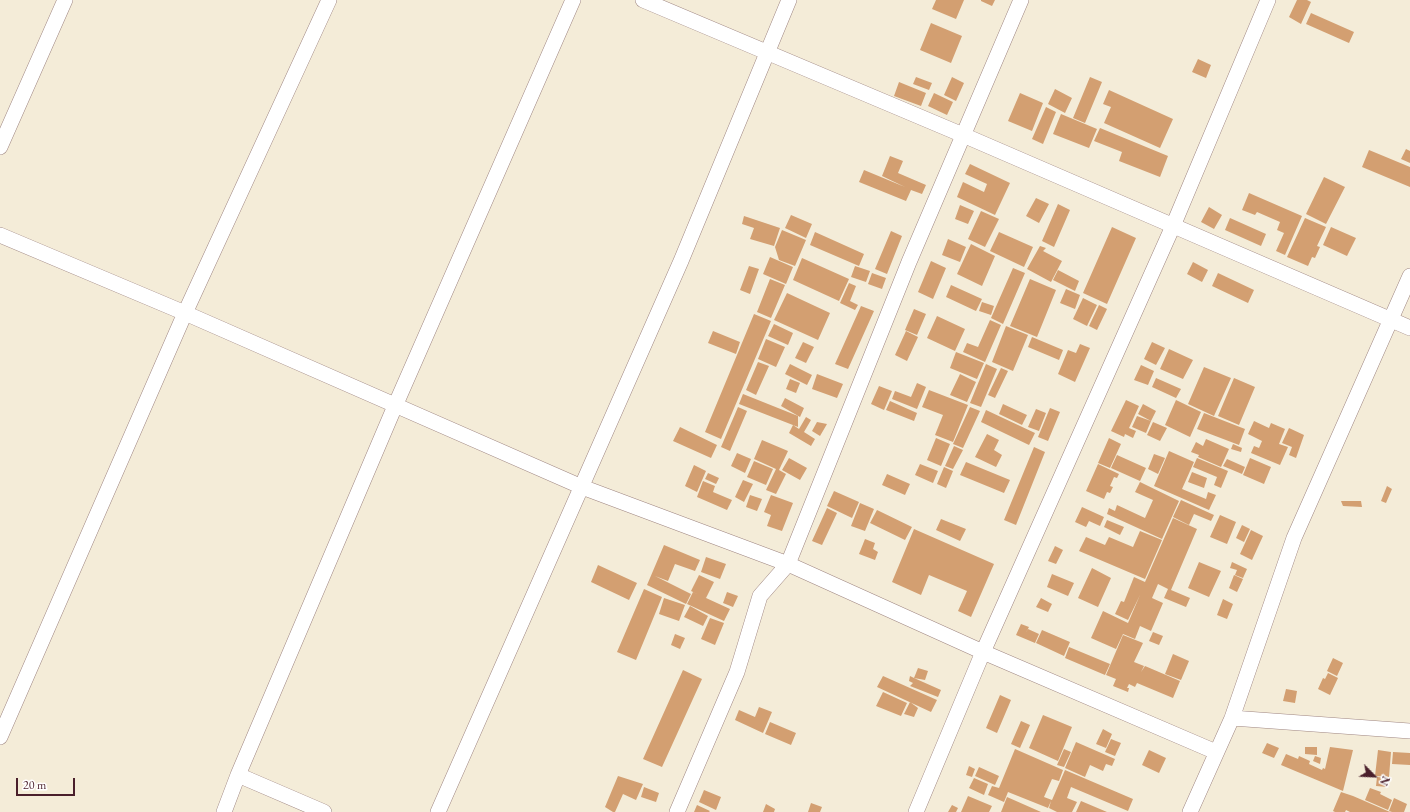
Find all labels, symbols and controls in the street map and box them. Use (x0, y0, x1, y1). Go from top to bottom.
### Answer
north arrow (1354, 756, 1394, 796)
scale bar (18, 770, 77, 796)
text: N (1377, 774, 1393, 788)
text: 20 m (23, 777, 46, 793)

